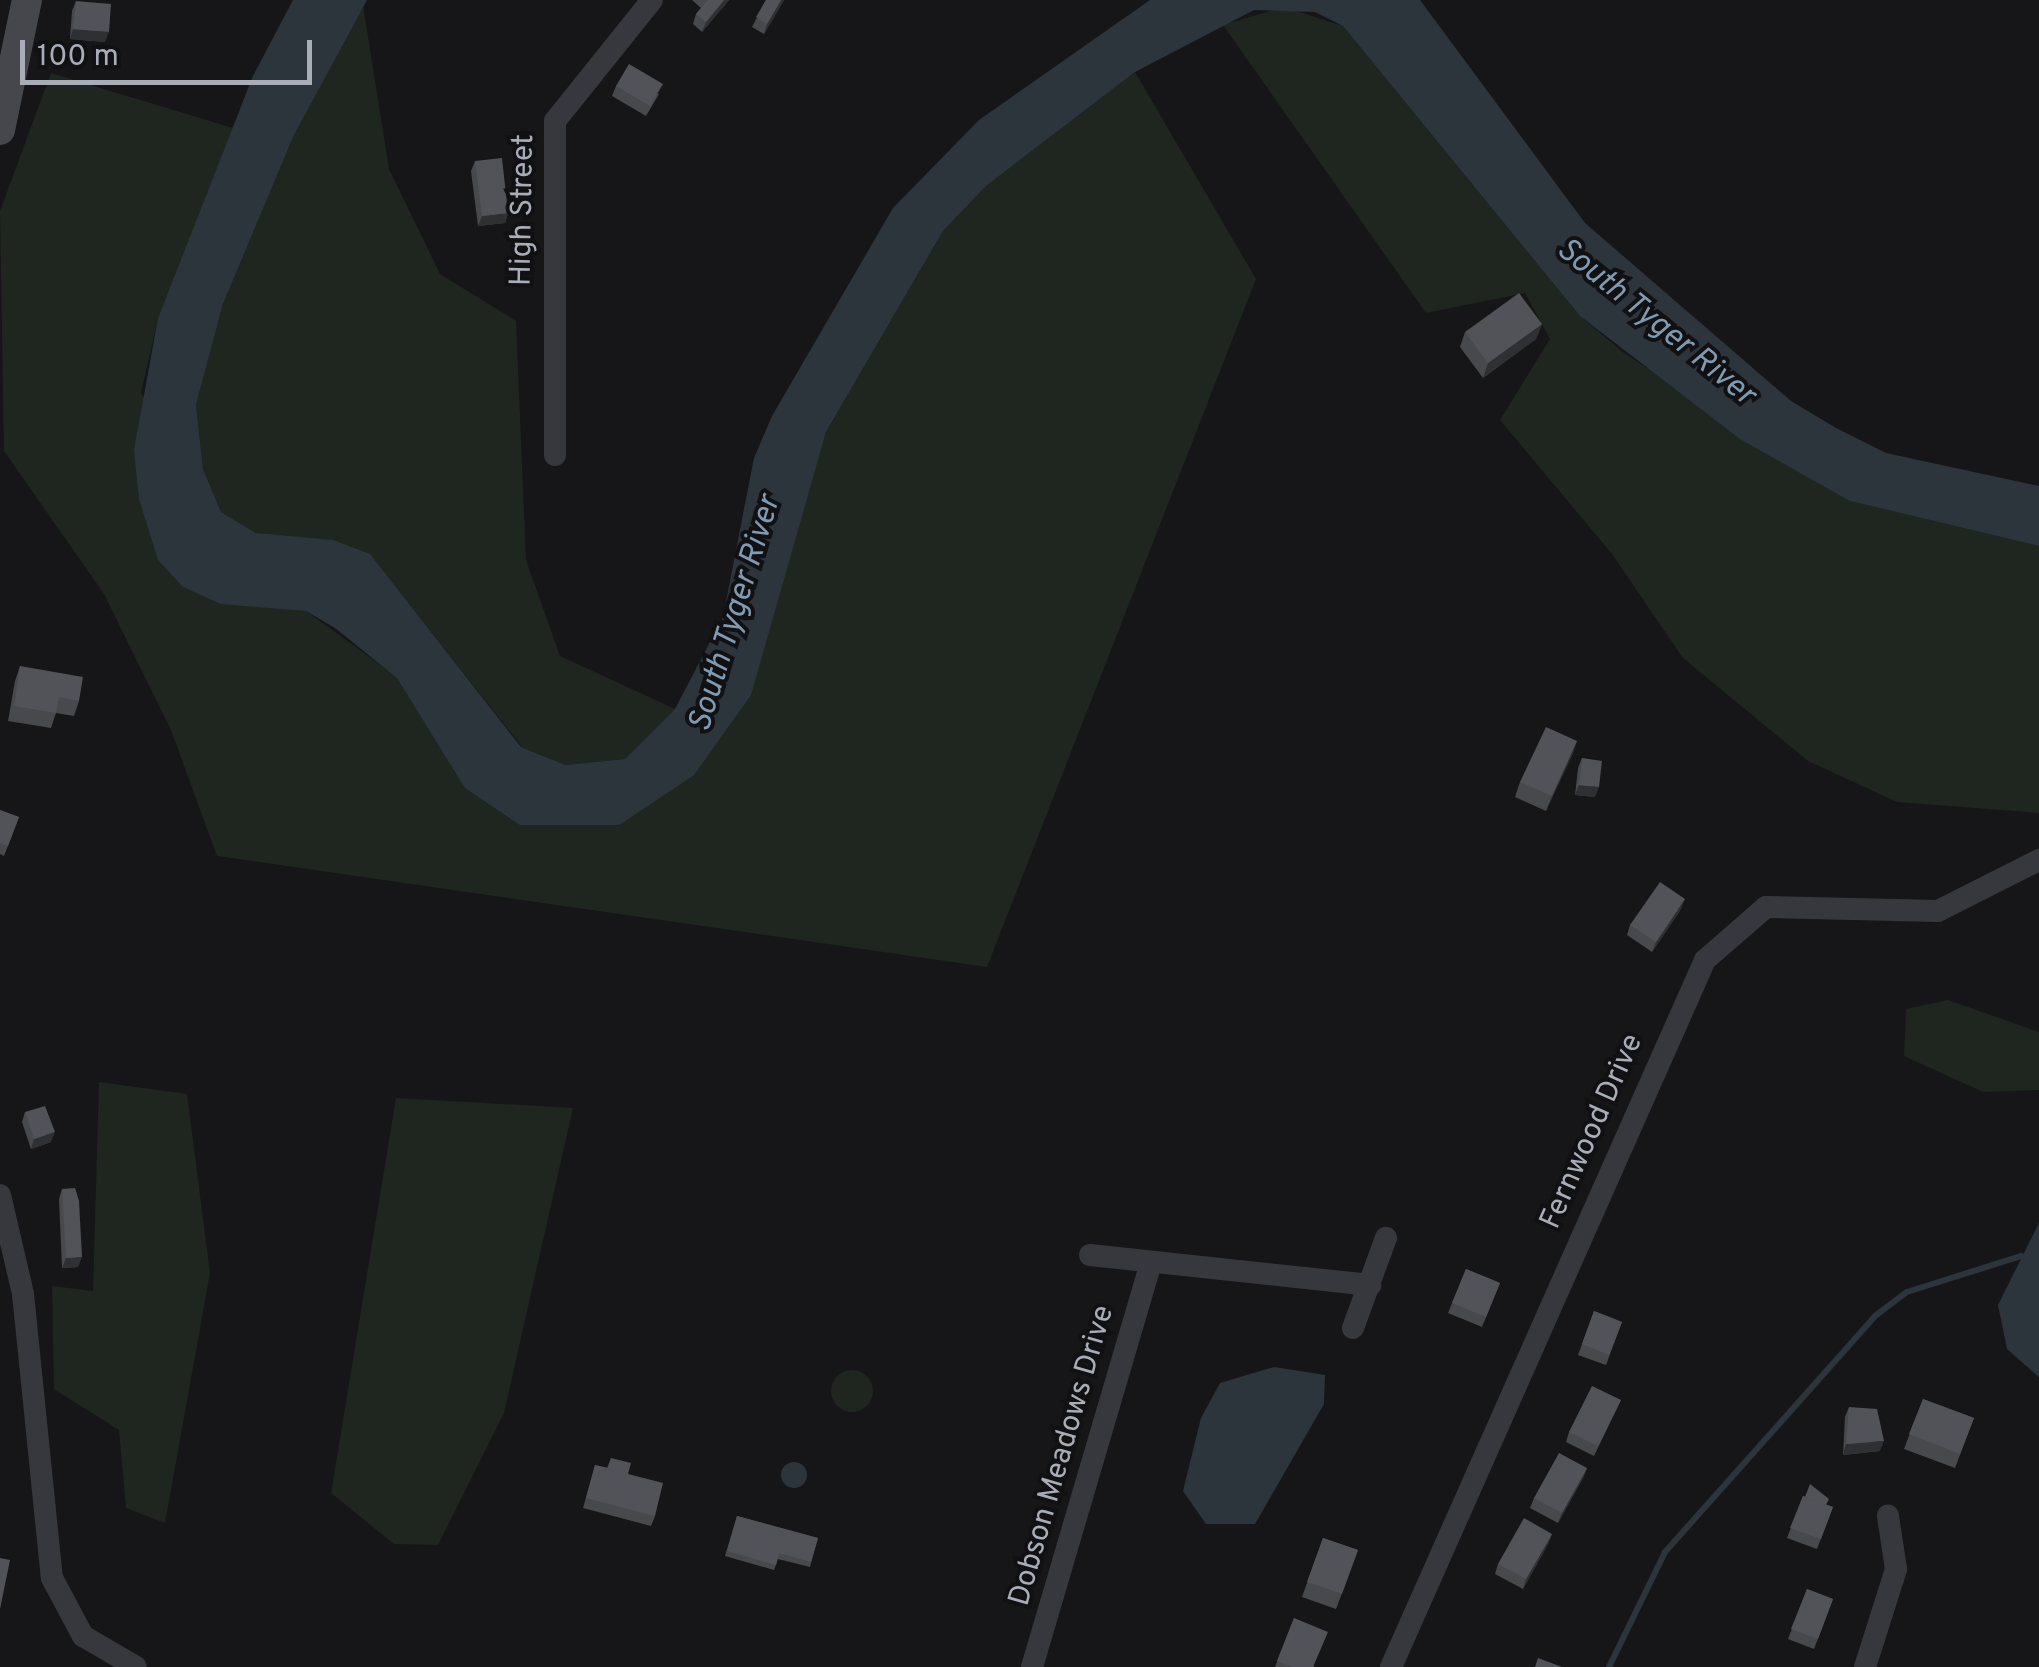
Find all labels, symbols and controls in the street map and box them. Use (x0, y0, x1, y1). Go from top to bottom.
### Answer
scale bar (25, 20, 318, 82)
text: 100 m (37, 39, 119, 76)
street label: High Street (505, 134, 543, 286)
water label: South Tyger River (1547, 231, 1763, 415)
water label: South Tyger River (682, 491, 790, 737)
street label: Fernwood Drive (1534, 1029, 1652, 1235)
street label: Dobson Meadows Drive (1003, 1302, 1123, 1610)

